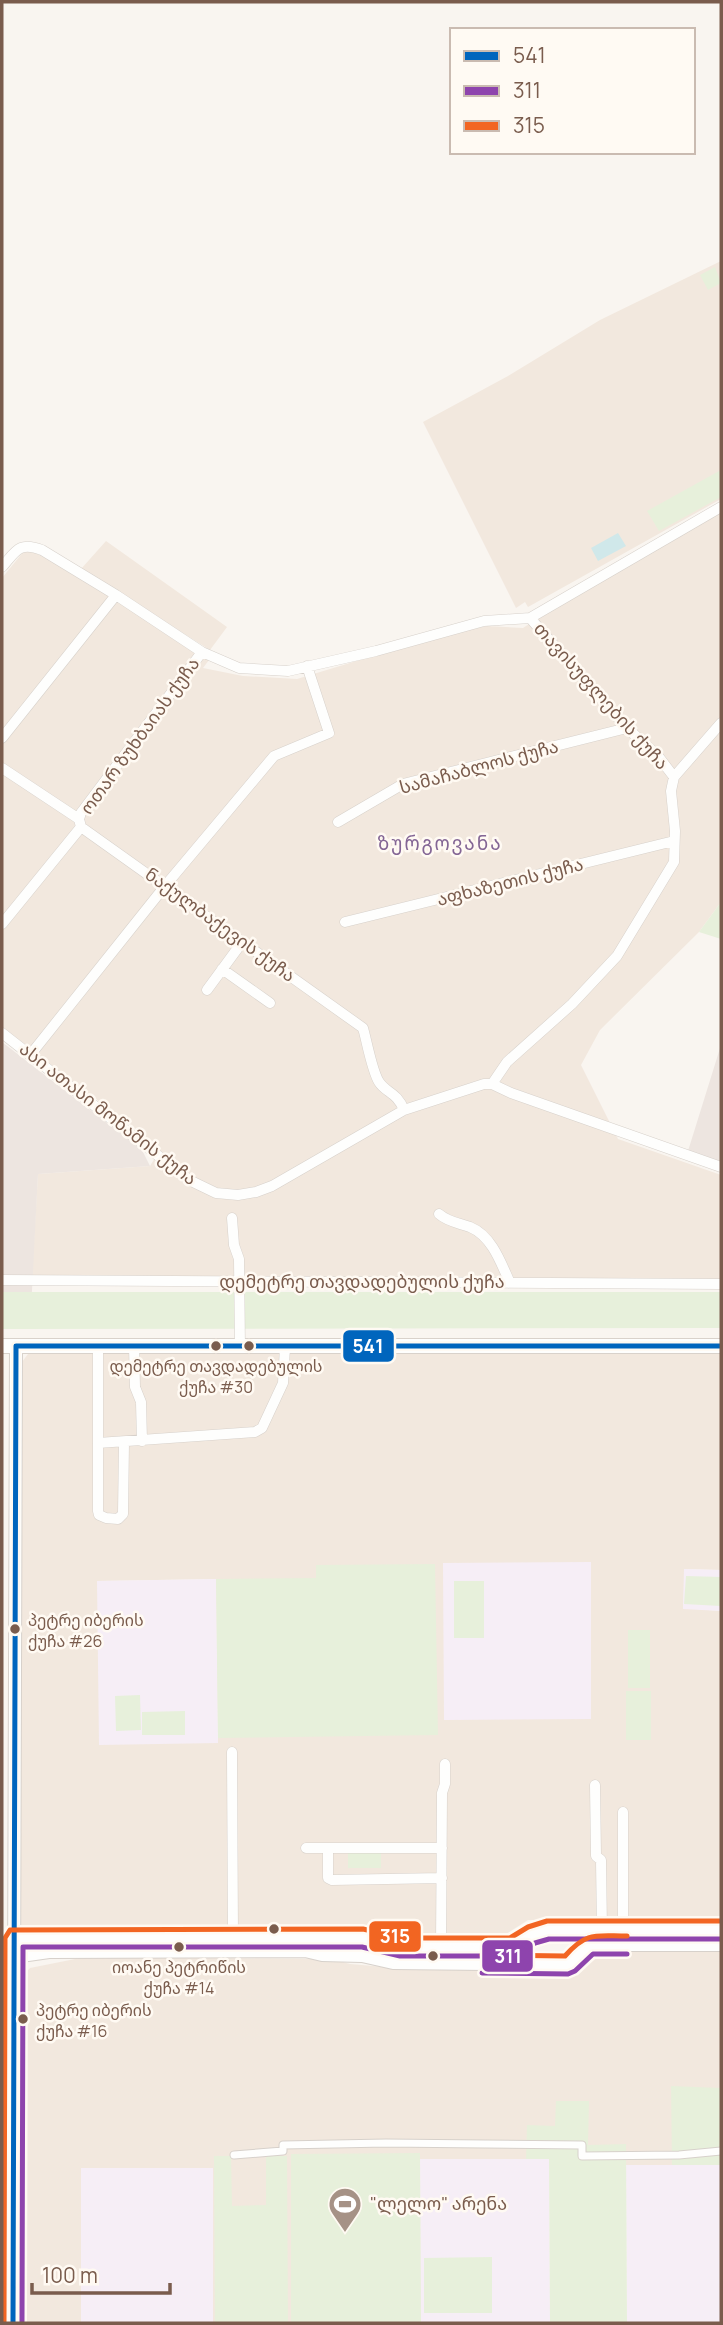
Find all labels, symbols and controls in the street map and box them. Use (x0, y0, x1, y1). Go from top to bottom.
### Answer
legend (450, 28, 695, 154)
text: 541 (513, 41, 546, 69)
text: 311 (513, 76, 541, 104)
text: 315 (513, 111, 545, 139)
street label: თავისუფლების ქუჩა (529, 616, 674, 774)
street label: ოთარ ზუხბაიას ქუჩა (74, 652, 204, 819)
street label: სამაჩაბლოს ქუჩა (397, 733, 561, 799)
district label: ზურგოვანა (377, 830, 503, 856)
street label: აფხაზეთის ქუჩა (434, 851, 585, 911)
street label: ნაქულბაქევის ქუჩა (141, 862, 301, 987)
street label: ასი ათასი მოწამის ქუჩა (15, 1036, 202, 1190)
street label: დემეტრე თავდადებულის ქუჩა (219, 1269, 505, 1293)
line badge: 541 (342, 1329, 395, 1363)
text: 541 (352, 1333, 384, 1359)
marker: დემეტრე თავდადებულის ქუჩა #30 (209, 1339, 223, 1353)
unlabelled marker (242, 1339, 256, 1353)
place label: დემეტრე თავდადებულის ქუჩა #30 (109, 1355, 323, 1398)
place label: პეტრე იბერის ქუჩა #26 (28, 1609, 144, 1652)
marker: პეტრე იბერის ქუჩა #26 (8, 1622, 22, 1636)
line badge: 315 (368, 1920, 422, 1953)
unlabelled marker (267, 1922, 281, 1936)
text: 315 (380, 1923, 410, 1949)
line badge: 311 (481, 1939, 534, 1973)
marker: იოანე პეტრიწის ქუჩა #14 (172, 1940, 186, 1954)
text: 311 (494, 1943, 522, 1969)
unlabelled marker (426, 1949, 440, 1963)
place label: იოანე პეტრიწის ქუჩა #14 (112, 1956, 246, 1999)
place label: პეტრე იბერის ქუჩა #16 (36, 1999, 152, 2042)
marker: პეტრე იბერის ქუჩა #16 (16, 2012, 30, 2026)
sports icon: "ლელო" არენა (326, 2185, 364, 2234)
place label: "ლელო" არენა (370, 2191, 507, 2215)
scale bar (32, 2252, 170, 2296)
text: 100 m (42, 2261, 98, 2289)

